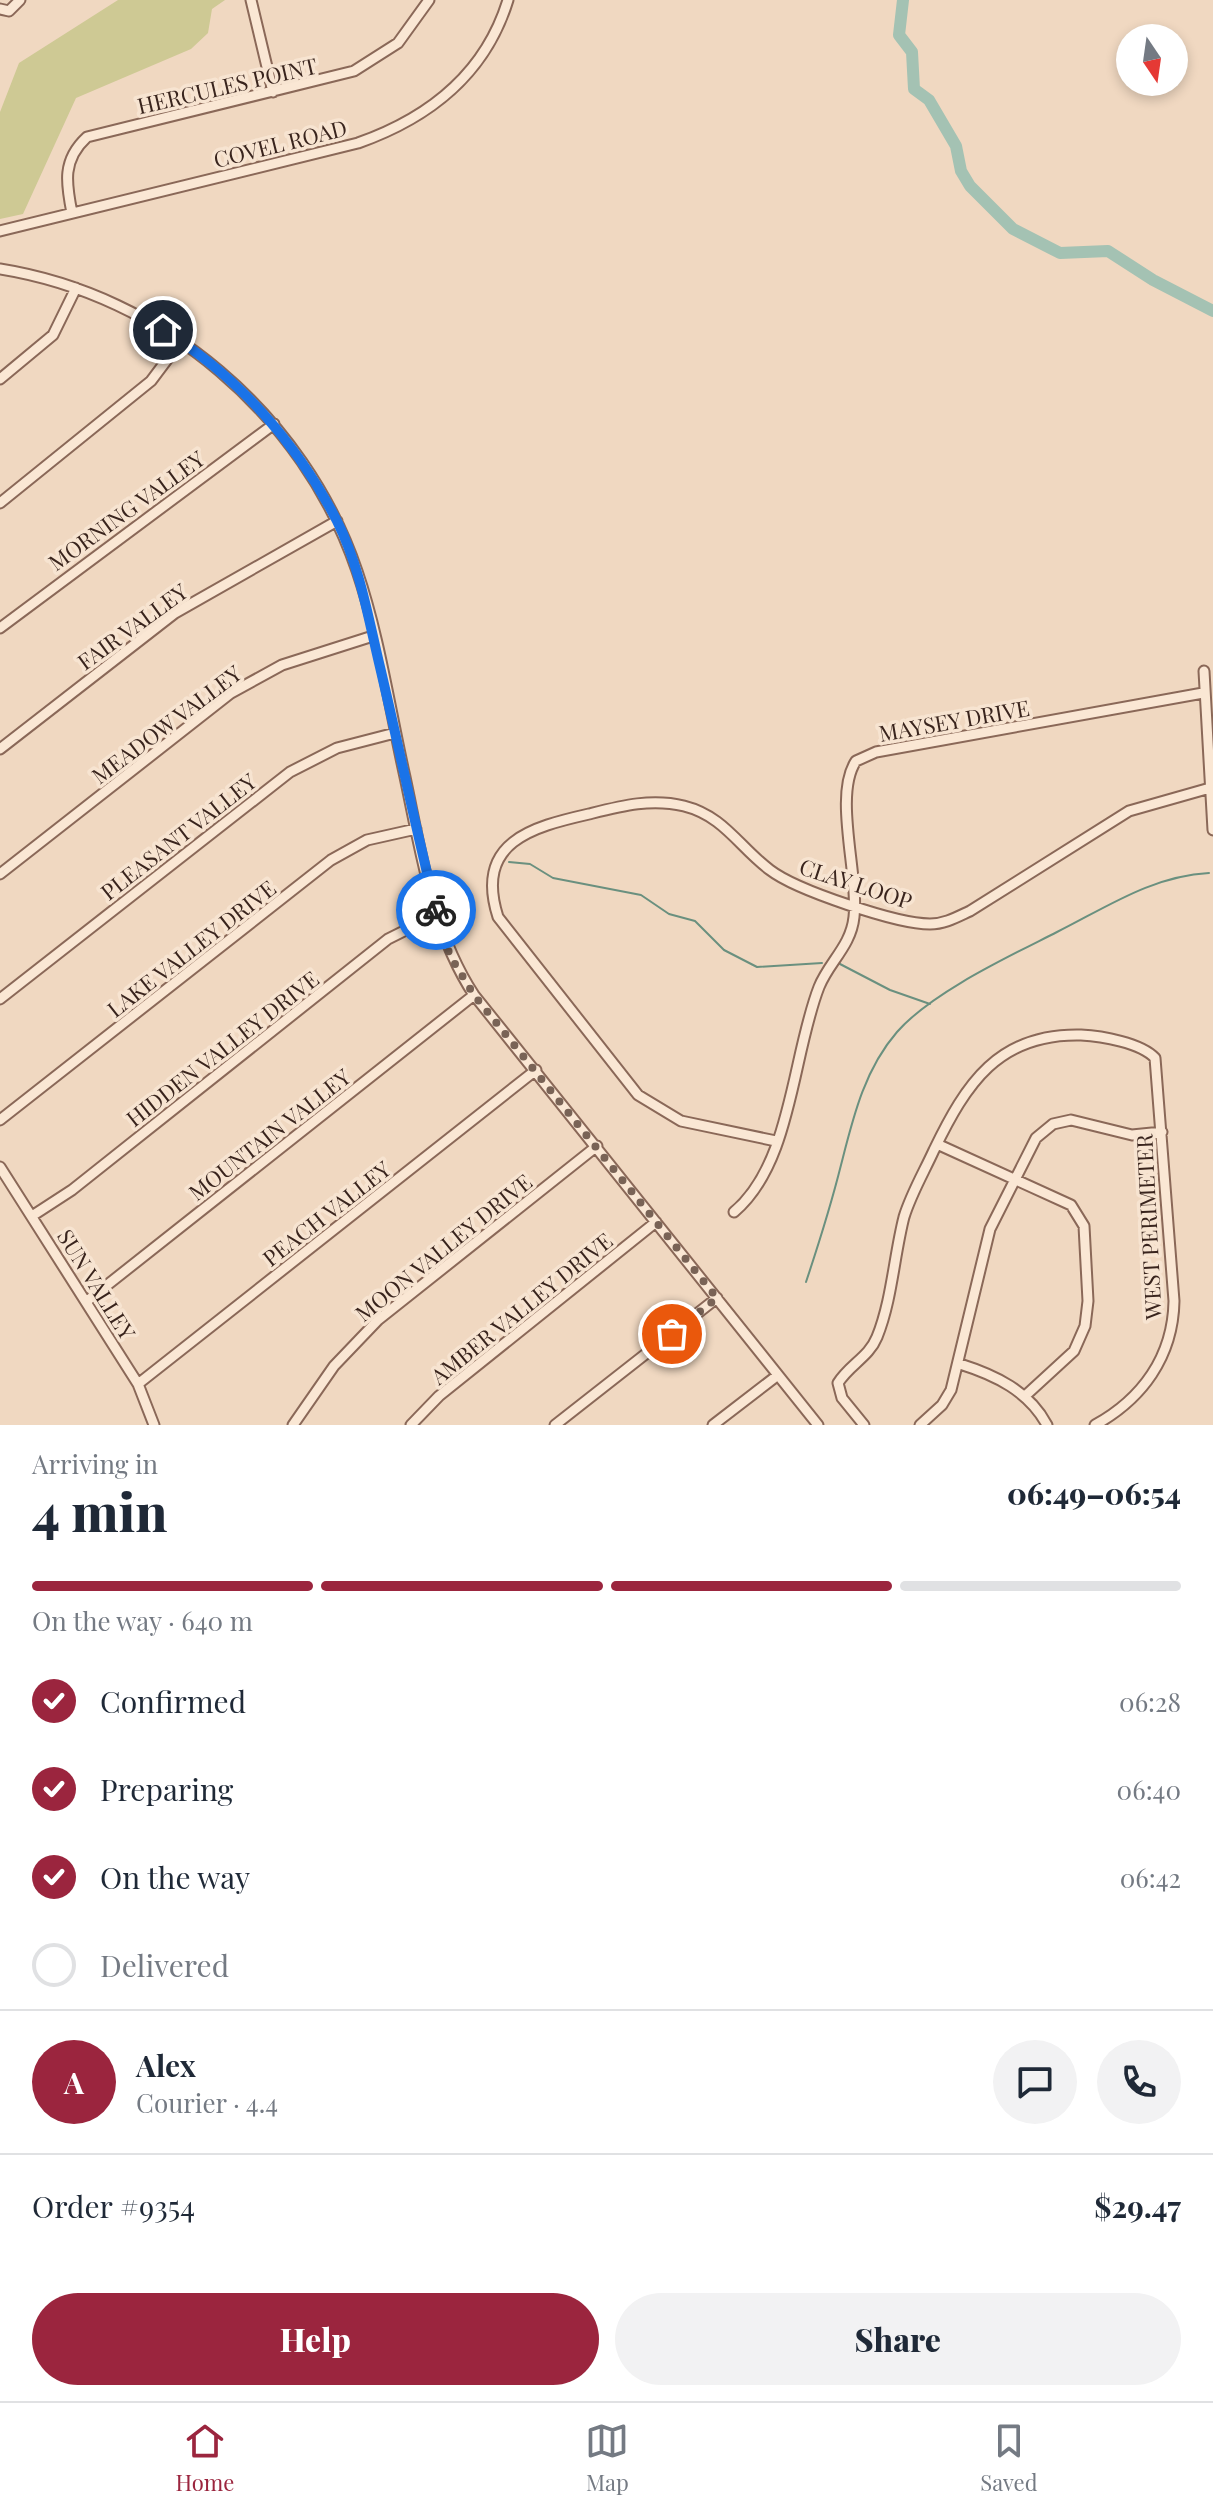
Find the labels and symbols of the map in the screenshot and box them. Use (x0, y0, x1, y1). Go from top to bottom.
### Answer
north arrow (1116, 24, 1188, 96)
street label: HERCULES POINT (134, 50, 320, 120)
street label: COVEL ROAD (210, 112, 350, 174)
pin (129, 296, 197, 364)
street label: MORNING VALLEY (42, 443, 210, 577)
street label: FAIR VALLEY (71, 576, 193, 676)
street label: MEADOW VALLEY (85, 658, 247, 790)
street label: MAYSEY DRIVE (876, 692, 1032, 748)
street label: PLEASANT VALLEY (94, 766, 262, 906)
street label: CLAY LOOP (796, 851, 916, 915)
courier (396, 870, 476, 950)
street label: LAKE VALLEY DRIVE (100, 873, 282, 1023)
street label: HIDDEN VALLEY DRIVE (119, 963, 325, 1133)
street label: MOUNTAIN VALLEY (182, 1061, 356, 1207)
street label: WEST PERIMETER (1128, 1133, 1168, 1321)
street label: PEACH VALLEY (256, 1154, 396, 1272)
street label: MOON VALLEY DRIVE (348, 1166, 538, 1328)
street label: SUN VALLEY (51, 1223, 143, 1345)
street label: AMBER VALLEY DRIVE (423, 1225, 618, 1391)
pin (638, 1300, 706, 1368)

